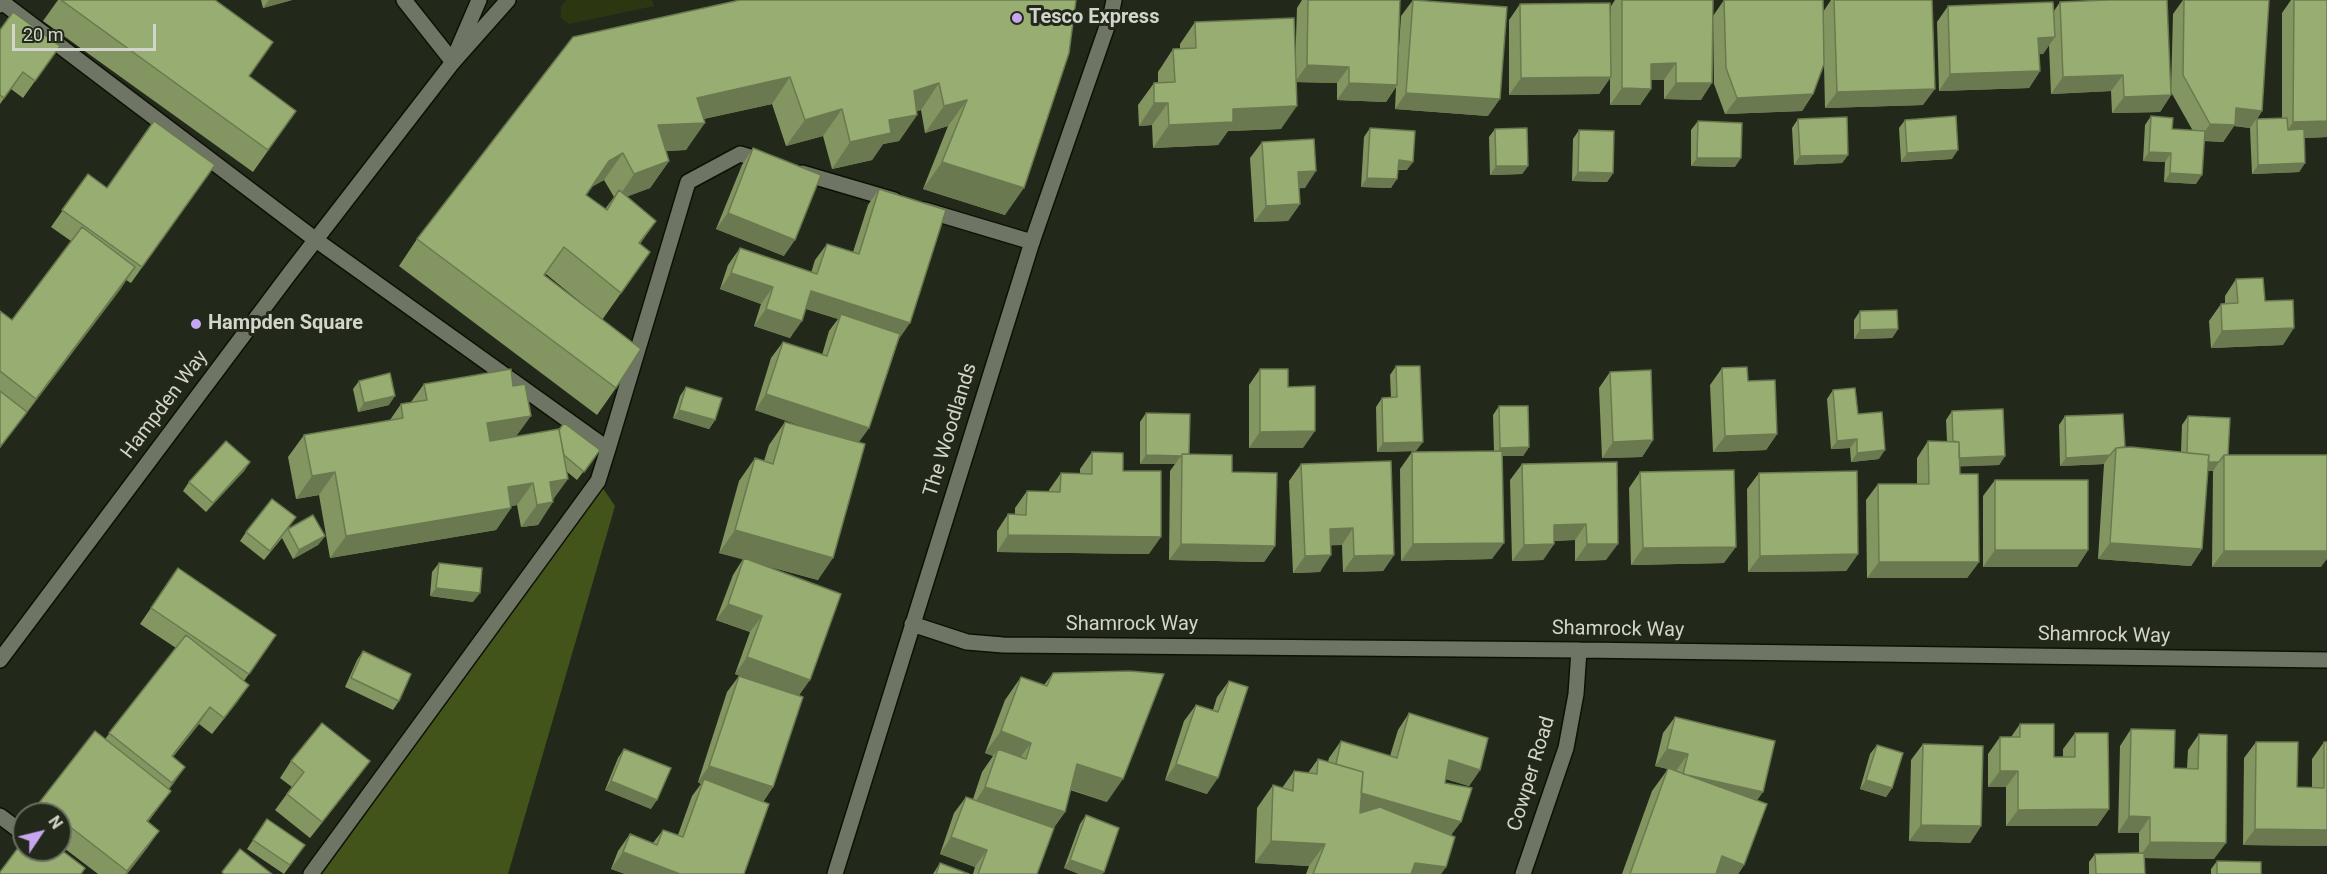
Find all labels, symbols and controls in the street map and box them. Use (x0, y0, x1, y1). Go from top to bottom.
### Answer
place label: Tesco Express (1029, 6, 1159, 30)
marker: Tesco Express (1010, 11, 1024, 25)
scale bar (15, 12, 159, 50)
text: 20 m (23, 24, 63, 45)
place label: Hampden Square (208, 312, 363, 336)
marker: Hampden Square (189, 317, 203, 331)
street label: Hampden Way (116, 346, 214, 464)
street label: The Woodlands (919, 360, 983, 500)
street label: Shamrock Way (1066, 613, 1198, 637)
street label: Shamrock Way (1552, 617, 1684, 643)
street label: Shamrock Way (2038, 623, 2170, 649)
street label: Cowper Road (1503, 714, 1561, 834)
north arrow (12, 802, 72, 862)
text: N (44, 812, 67, 833)

